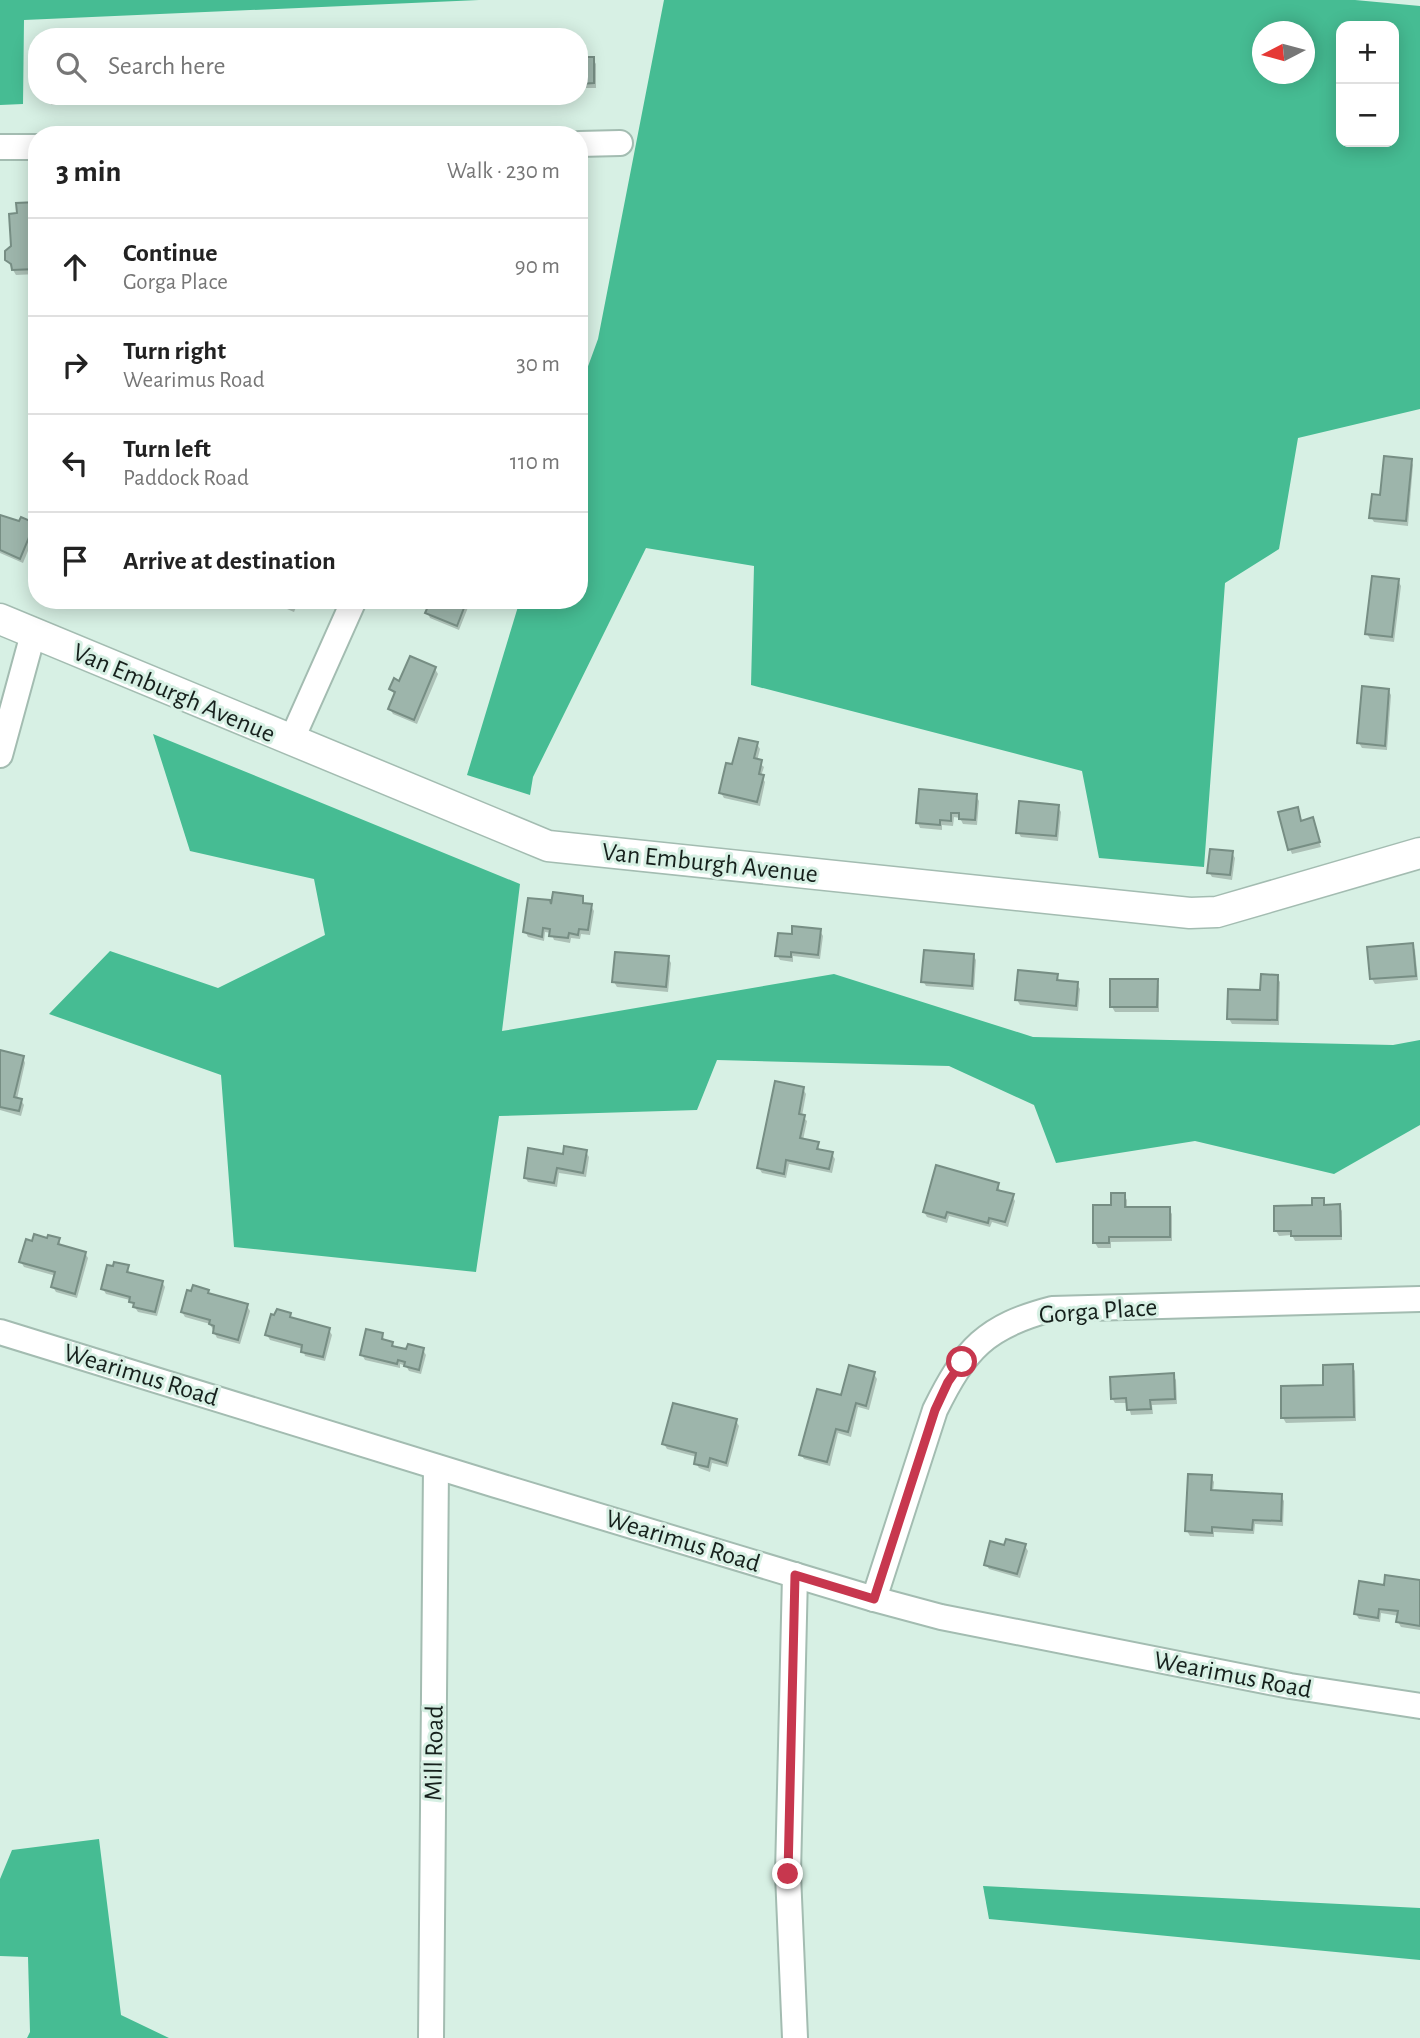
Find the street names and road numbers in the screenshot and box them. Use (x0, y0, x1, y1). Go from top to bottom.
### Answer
street label: Van Emburgh Avenue (69, 639, 279, 747)
street label: Van Emburgh Avenue (601, 839, 819, 887)
street label: Gorga Place (1038, 1294, 1158, 1328)
street label: Wearimus Road (61, 1339, 221, 1411)
street label: Wearimus Road (603, 1505, 763, 1577)
street label: Wearimus Road (1152, 1647, 1314, 1703)
street label: Mill Road (420, 1705, 448, 1801)

